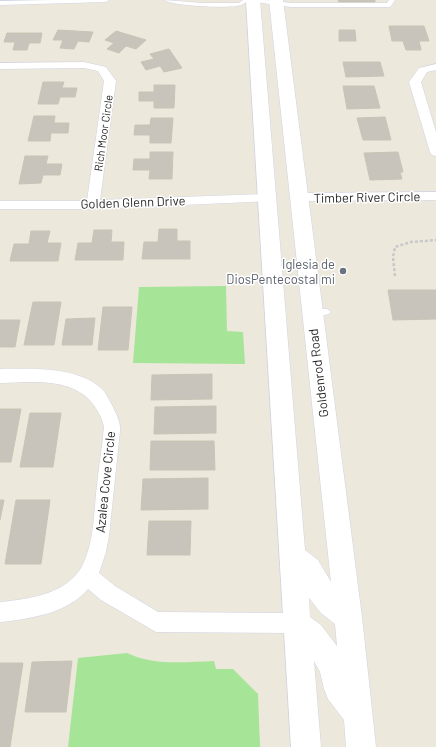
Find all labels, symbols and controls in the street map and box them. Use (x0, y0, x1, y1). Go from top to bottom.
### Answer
street label: Rich Moor Circle (91, 94, 115, 172)
street label: Timber River Circle (314, 188, 420, 206)
street label: Golden Glenn Drive (80, 192, 186, 212)
place label: Iglesia de DiosPentecostal mi (226, 256, 335, 287)
marker: Iglesia de DiosPentecostal mi (338, 266, 348, 276)
street label: Goldenrod Road (305, 328, 331, 418)
street label: Azalea Cove Circle (92, 430, 118, 534)

